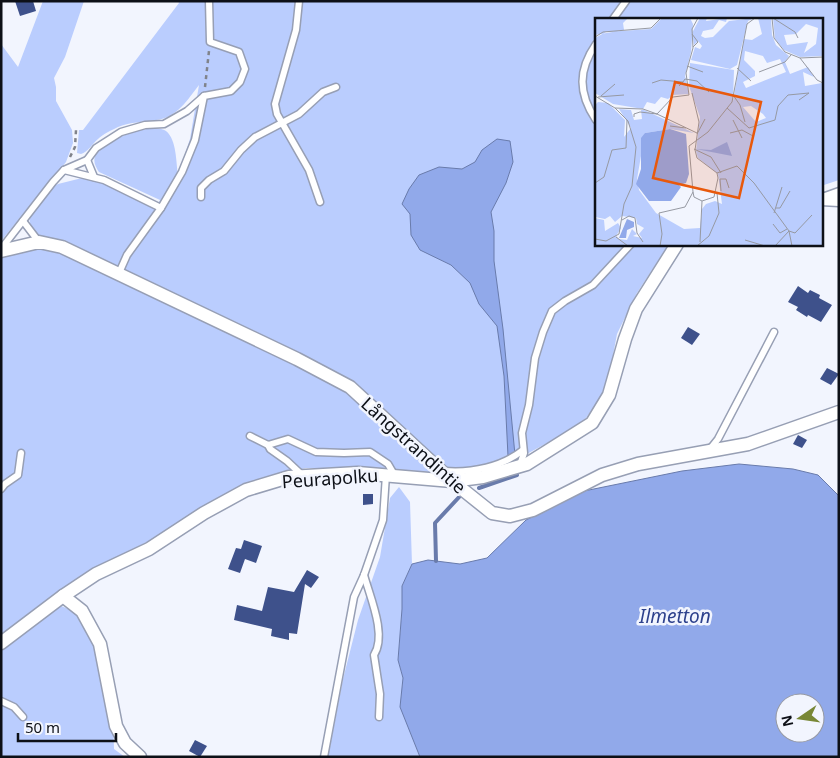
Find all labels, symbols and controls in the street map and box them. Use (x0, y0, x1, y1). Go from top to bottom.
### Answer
inset map (595, 18, 822, 245)
street label: Långstrandintie (356, 391, 472, 499)
street label: Peurapolku (281, 463, 379, 493)
water label: Ilmetton (638, 603, 711, 629)
north arrow (775, 693, 825, 743)
scale bar (18, 710, 115, 742)
text: N (776, 713, 797, 729)
text: 50 m (25, 717, 60, 737)

